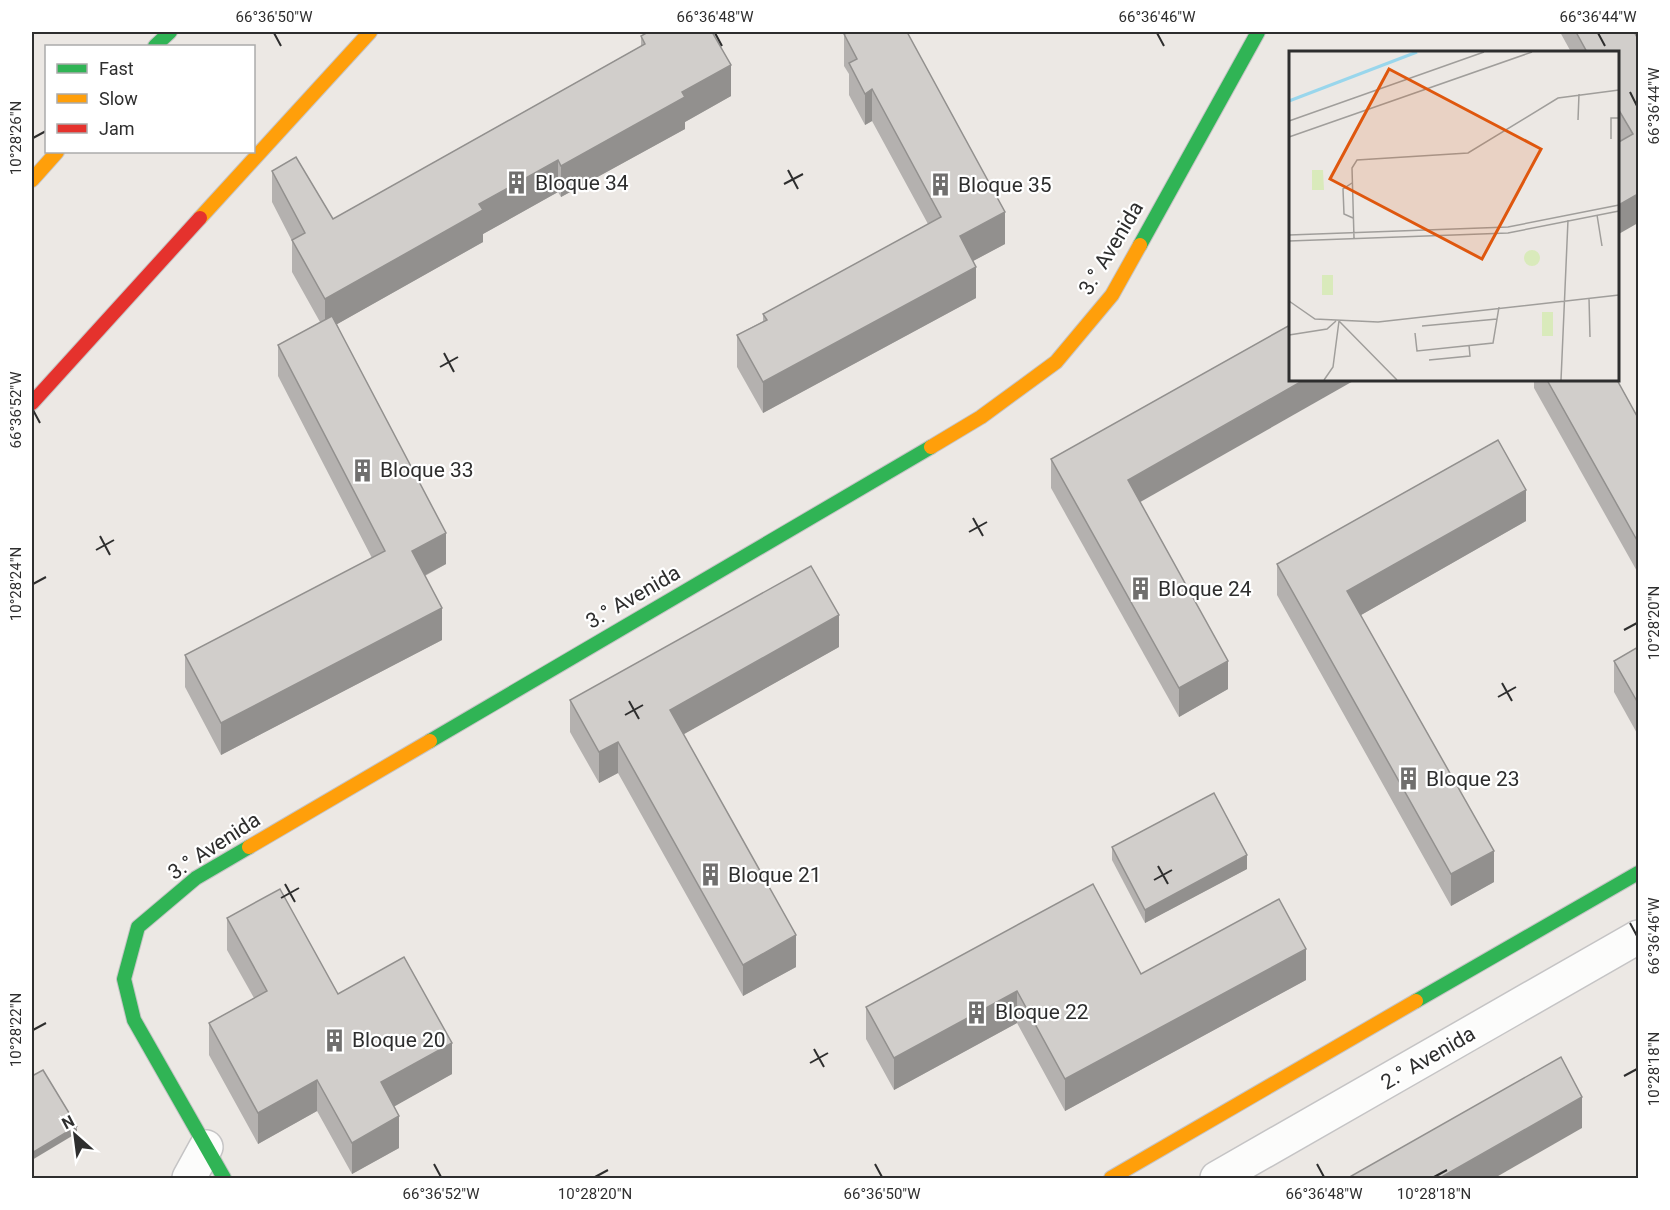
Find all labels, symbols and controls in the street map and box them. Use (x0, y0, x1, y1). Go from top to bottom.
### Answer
text: 66°36'50"W (236, 8, 312, 26)
text: 66°36'48"W (677, 8, 753, 26)
text: 66°36'46"W (1119, 8, 1195, 26)
text: 66°36'44"W (1560, 8, 1636, 26)
legend (45, 45, 255, 153)
inset map (1289, 51, 1619, 381)
text: Fast (99, 58, 134, 79)
text: 66°36'44"W (1645, 68, 1663, 144)
text: Slow (99, 88, 138, 109)
text: 10°28'26"N (7, 101, 25, 175)
text: Jam (99, 118, 135, 139)
building icon: Bloque 34 (504, 170, 530, 196)
place label: Bloque 34 (535, 171, 629, 195)
building icon: Bloque 35 (927, 172, 953, 198)
place label: Bloque 35 (958, 173, 1052, 197)
street label: 3.° Avenida (1074, 197, 1148, 299)
text: 66°36'52"W (7, 372, 25, 448)
building icon: Bloque 33 (349, 457, 375, 483)
place label: Bloque 33 (380, 458, 474, 482)
text: 10°28'24"N (7, 547, 25, 621)
street label: 3.° Avenida (582, 560, 684, 634)
building icon: Bloque 24 (1127, 576, 1153, 602)
place label: Bloque 24 (1158, 577, 1252, 601)
text: 10°28'20"N (1645, 586, 1663, 660)
building icon: Bloque 23 (1395, 766, 1421, 792)
place label: Bloque 23 (1426, 767, 1520, 791)
street label: 3.° Avenida (164, 807, 264, 885)
building icon: Bloque 21 (697, 862, 723, 888)
place label: Bloque 21 (728, 863, 822, 887)
text: 66°36'46"W (1645, 898, 1663, 974)
text: 10°28'22"N (7, 993, 25, 1067)
building icon: Bloque 22 (964, 999, 990, 1025)
place label: Bloque 22 (995, 1000, 1089, 1024)
street label: 2.° Avenida (1377, 1021, 1479, 1095)
building icon: Bloque 20 (321, 1027, 347, 1053)
place label: Bloque 20 (352, 1028, 446, 1052)
text: 10°28'18"N (1645, 1032, 1663, 1106)
north arrow (45, 1105, 105, 1165)
text: N (59, 1111, 78, 1133)
text: 66°36'52"W (403, 1185, 479, 1203)
text: 10°28'20"N (558, 1185, 632, 1203)
text: 66°36'50"W (844, 1185, 920, 1203)
text: 66°36'48"W (1286, 1185, 1362, 1203)
text: 10°28'18"N (1397, 1185, 1471, 1203)

